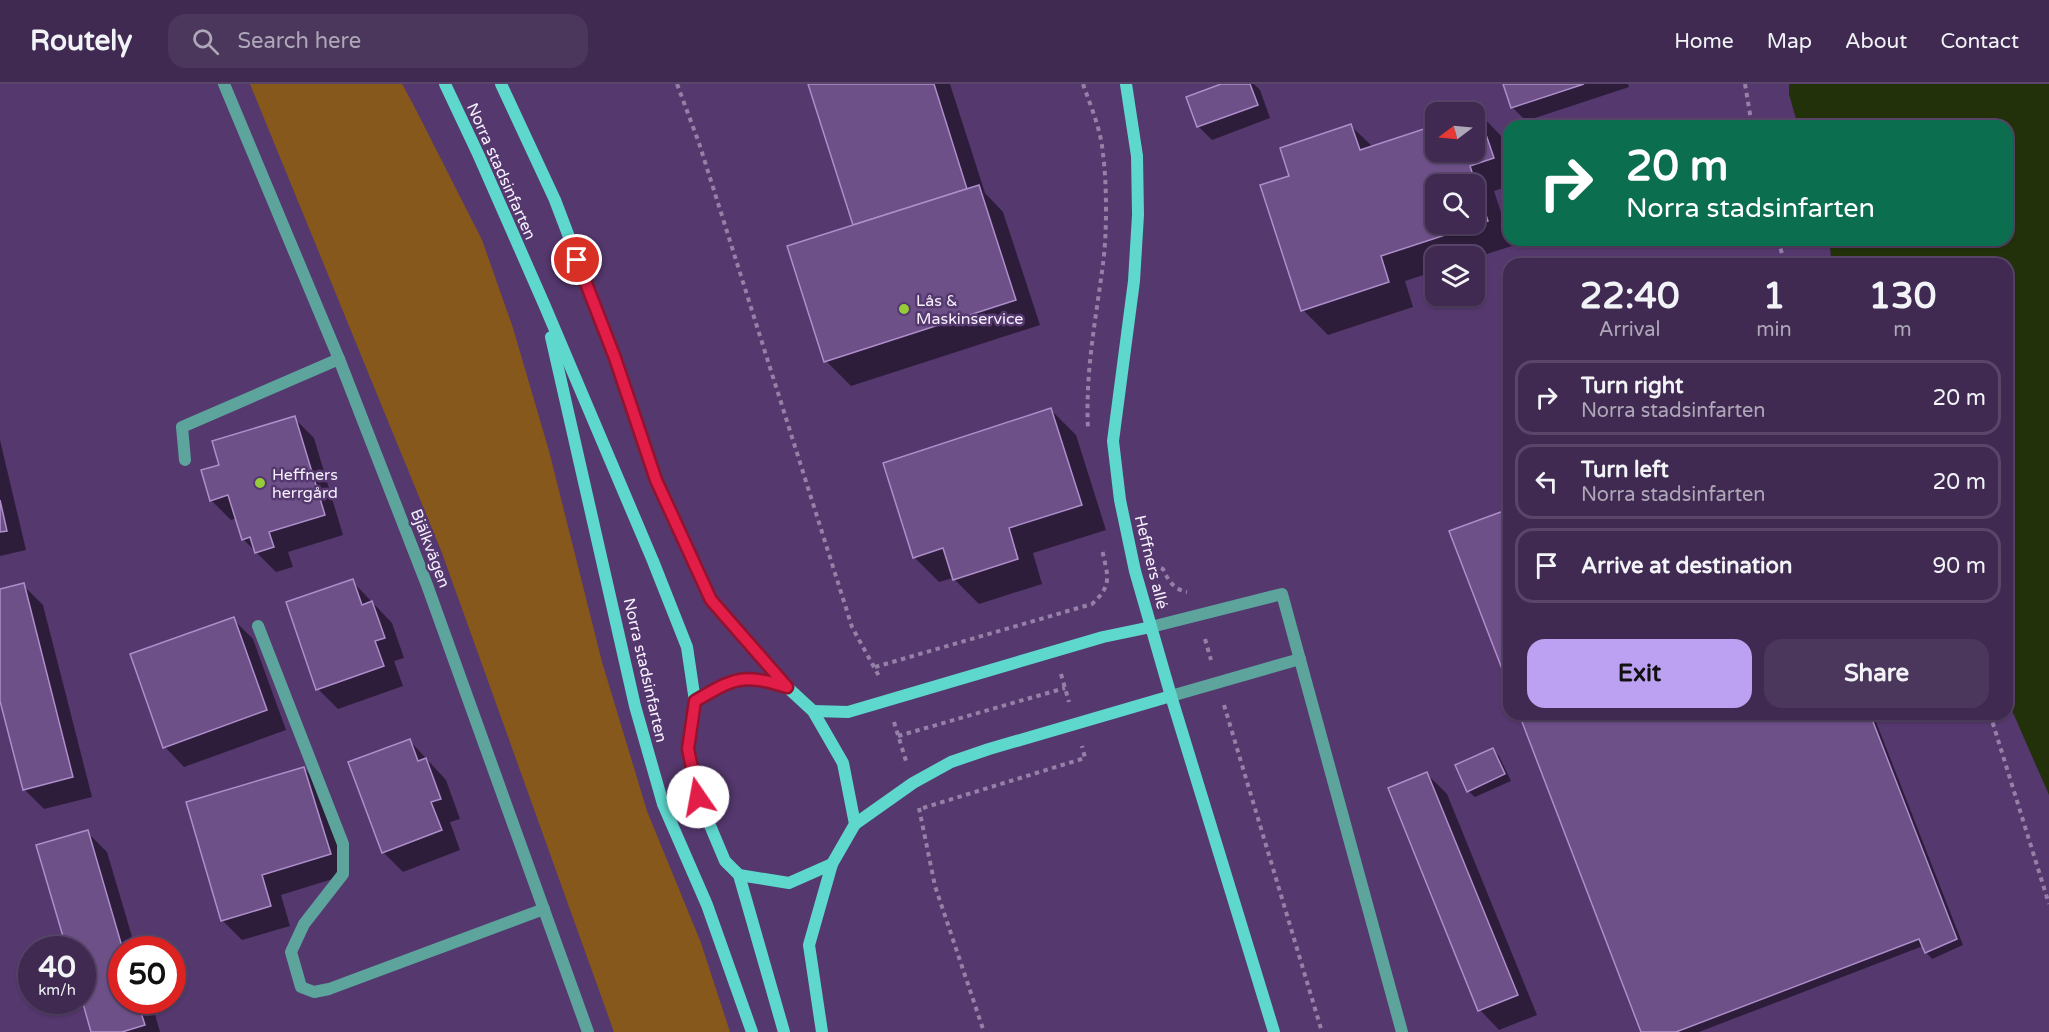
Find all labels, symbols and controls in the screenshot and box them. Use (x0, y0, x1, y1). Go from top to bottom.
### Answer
search box (168, 14, 588, 68)
text: Routely (30, 24, 132, 58)
icon: search (189, 25, 222, 58)
text: Search here (237, 28, 361, 54)
text: Home (1674, 29, 1734, 54)
text: Map (1767, 29, 1812, 54)
text: About (1845, 29, 1907, 54)
text: Contact (1940, 29, 2019, 54)
street label: Norra stadsinfarten (462, 100, 540, 243)
north arrow (1425, 102, 1485, 162)
map controls (1425, 102, 1485, 306)
text: 20 m (1626, 141, 1728, 192)
icon: right (1527, 144, 1605, 222)
button: search (1425, 174, 1485, 234)
text: Norra stadsinfarten (1626, 192, 1875, 225)
pin (551, 234, 602, 285)
icon: arrive (560, 243, 593, 276)
button: layers (1425, 246, 1485, 306)
text: 22:40 (1580, 275, 1680, 318)
text: 1 (1763, 275, 1785, 318)
text: 130 (1868, 275, 1936, 318)
place label: Lås & Maskinservice (916, 291, 1023, 329)
marker: Lås & Maskinservice (897, 302, 911, 316)
text: Arrival (1599, 318, 1661, 342)
text: min (1756, 318, 1792, 342)
text: m (1893, 318, 1912, 342)
text: Turn right (1581, 373, 1683, 399)
icon: right (1530, 381, 1563, 414)
text: 20 m (1932, 385, 1986, 411)
text: Norra stadsinfarten (1581, 399, 1765, 423)
text: Turn left (1581, 457, 1669, 483)
place label: Heffners herrgård (272, 465, 338, 503)
icon: left (1530, 465, 1563, 498)
text: 20 m (1932, 469, 1986, 495)
marker: Heffners herrgård (253, 476, 267, 490)
text: Norra stadsinfarten (1581, 483, 1765, 507)
street label: Bjälkvägen (406, 506, 454, 591)
street label: Heffners allé (1130, 513, 1172, 611)
icon: arrive (1530, 549, 1563, 582)
text: Arrive at destination (1581, 553, 1792, 579)
text: 90 m (1932, 553, 1986, 579)
street label: Norra stadsinfarten (619, 596, 671, 744)
button: Exit (1527, 639, 1752, 708)
button: Share (1764, 639, 1989, 708)
position arrow (666, 765, 730, 829)
speed limit sign: 50 (108, 936, 186, 1014)
text: 40 (38, 949, 76, 986)
text: km/h (38, 981, 76, 999)

